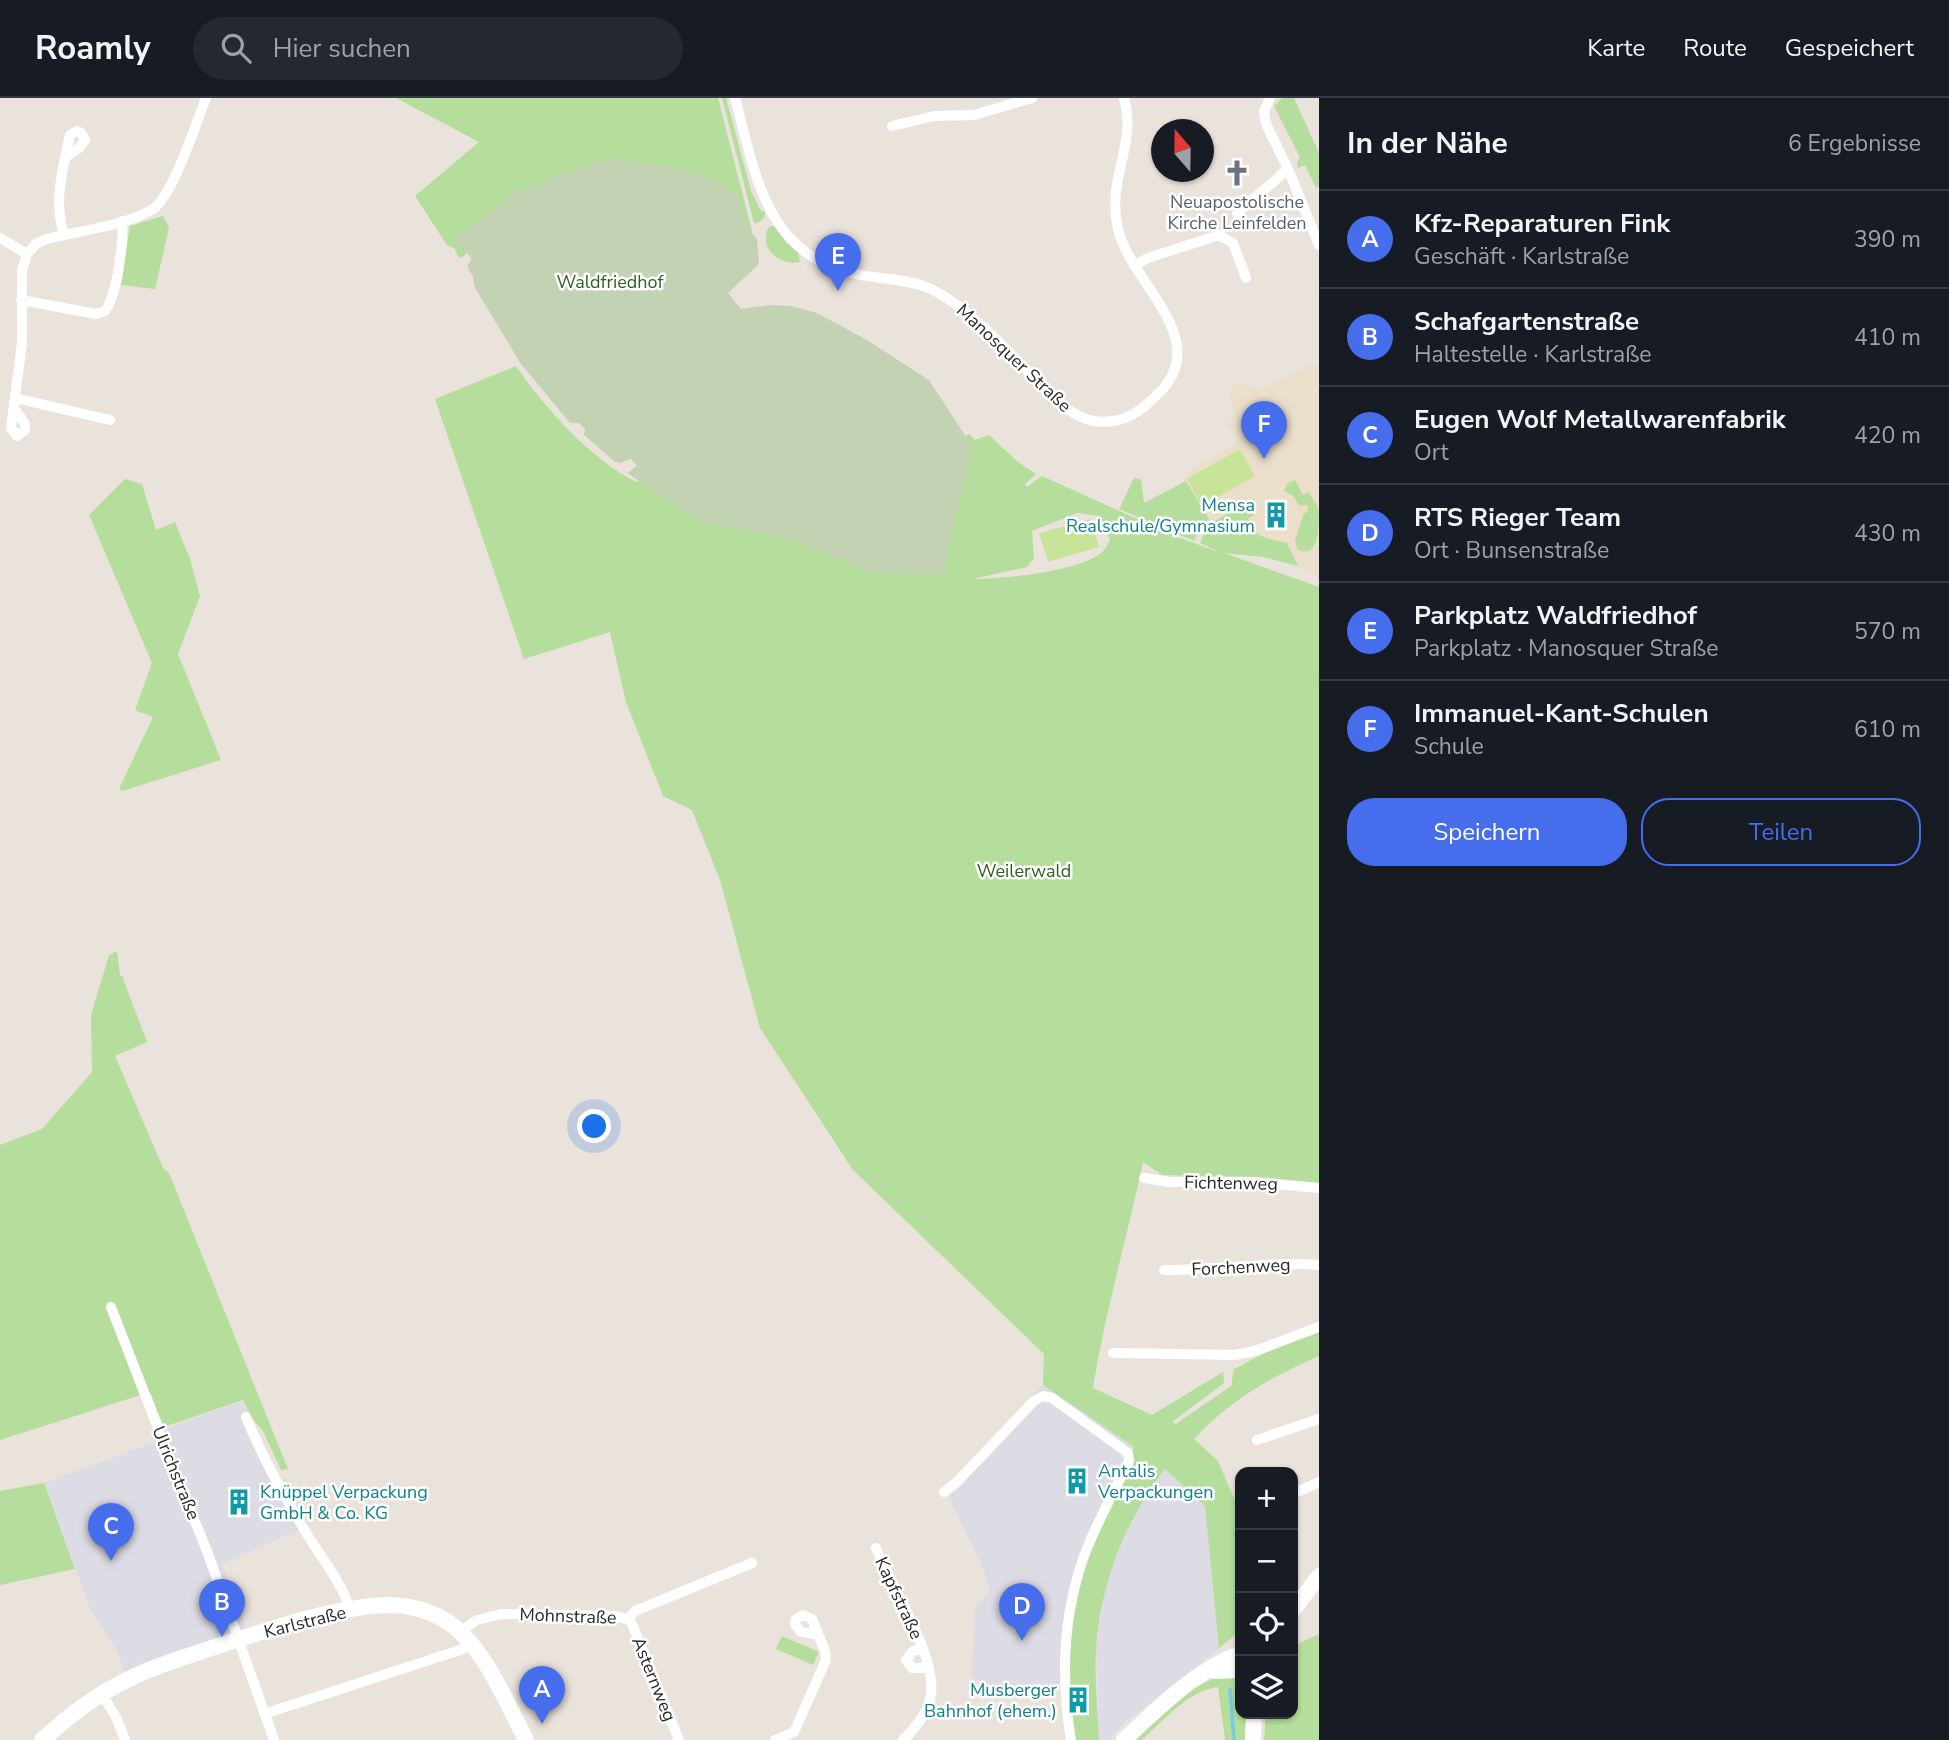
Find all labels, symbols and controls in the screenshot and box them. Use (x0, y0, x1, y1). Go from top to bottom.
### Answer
search box (193, 17, 683, 80)
text: Roamly (35, 26, 151, 71)
icon: search (217, 29, 255, 67)
text: Hier suchen (273, 31, 411, 66)
text: Karte (1587, 32, 1645, 64)
text: Route (1683, 32, 1747, 64)
text: Gespeichert (1785, 32, 1914, 64)
north arrow (1151, 119, 1214, 182)
text: In der Nähe (1347, 123, 1508, 164)
text: 6 Ergebnisse (1788, 128, 1921, 159)
church icon: Neuapostolische Kirche Leinfelden (1222, 158, 1252, 188)
place label: Neuapostolische Kirche Leinfelden (1167, 190, 1307, 235)
text: Kfz-Reparaturen Fink (1414, 206, 1670, 241)
text: A (1361, 224, 1379, 255)
text: 390 m (1854, 224, 1921, 255)
pin: E (815, 233, 861, 291)
text: Geschäft · Karlstraße (1414, 241, 1629, 272)
park label: Waldfriedhof (557, 270, 664, 294)
street label: Manosquer Straße (951, 298, 1077, 418)
text: Schafgartenstraße (1414, 304, 1639, 339)
text: B (1362, 322, 1378, 353)
text: 410 m (1854, 322, 1921, 353)
text: Haltestelle · Karlstraße (1414, 339, 1652, 370)
pin: F (1241, 401, 1287, 459)
text: Eugen Wolf Metallwarenfabrik (1414, 402, 1786, 437)
text: C (1362, 420, 1378, 451)
text: 420 m (1854, 420, 1921, 451)
text: Ort (1414, 437, 1449, 468)
place label: Mensa Realschule/Gymnasium (1066, 493, 1255, 538)
building icon: Mensa Realschule/Gymnasium (1261, 500, 1291, 530)
text: RTS Rieger Team (1414, 500, 1621, 535)
text: D (1361, 518, 1379, 549)
text: 430 m (1854, 518, 1921, 549)
text: Ort · Bunsenstraße (1414, 535, 1609, 566)
text: Parkplatz Waldfriedhof (1414, 598, 1697, 633)
text: E (1363, 616, 1377, 647)
text: 570 m (1854, 616, 1921, 647)
text: Parkplatz · Manosquer Straße (1414, 633, 1718, 664)
text: Immanuel-Kant-Schulen (1414, 696, 1709, 731)
text: F (1364, 714, 1376, 745)
text: 610 m (1854, 714, 1921, 745)
text: Schule (1414, 731, 1484, 762)
button: Speichern (1347, 798, 1627, 866)
button: Teilen (1641, 798, 1921, 866)
park label: Weilerwald (977, 859, 1071, 883)
your location (577, 1109, 611, 1143)
street label: Fichtenweg (1184, 1170, 1278, 1196)
street label: Forchenweg (1191, 1252, 1291, 1282)
street label: Ulrichstraße (146, 1423, 206, 1523)
place label: Antalis Verpackungen (1097, 1459, 1213, 1504)
building icon: Antalis Verpackungen (1062, 1466, 1092, 1496)
map controls (1235, 1467, 1298, 1719)
button: + (1235, 1467, 1298, 1530)
place label: Knüppel Verpackung GmbH & Co. KG (260, 1480, 428, 1525)
building icon: Knüppel Verpackung GmbH & Co. KG (224, 1487, 254, 1517)
pin: C (88, 1503, 134, 1561)
button: − (1235, 1530, 1298, 1593)
street label: Kapfstraße (869, 1553, 929, 1643)
pin: B (199, 1579, 245, 1637)
pin: D (999, 1583, 1045, 1641)
button: locate (1235, 1593, 1298, 1656)
street label: Karlstraße (261, 1600, 349, 1644)
street label: Mohnstraße (519, 1602, 617, 1630)
street label: Asternweg (626, 1633, 682, 1725)
button: layers (1235, 1656, 1298, 1719)
pin: A (519, 1666, 565, 1724)
place label: Musberger Bahnhof (ehem.) (924, 1678, 1058, 1723)
building icon: Musberger Bahnhof (ehem.) (1063, 1685, 1093, 1715)

